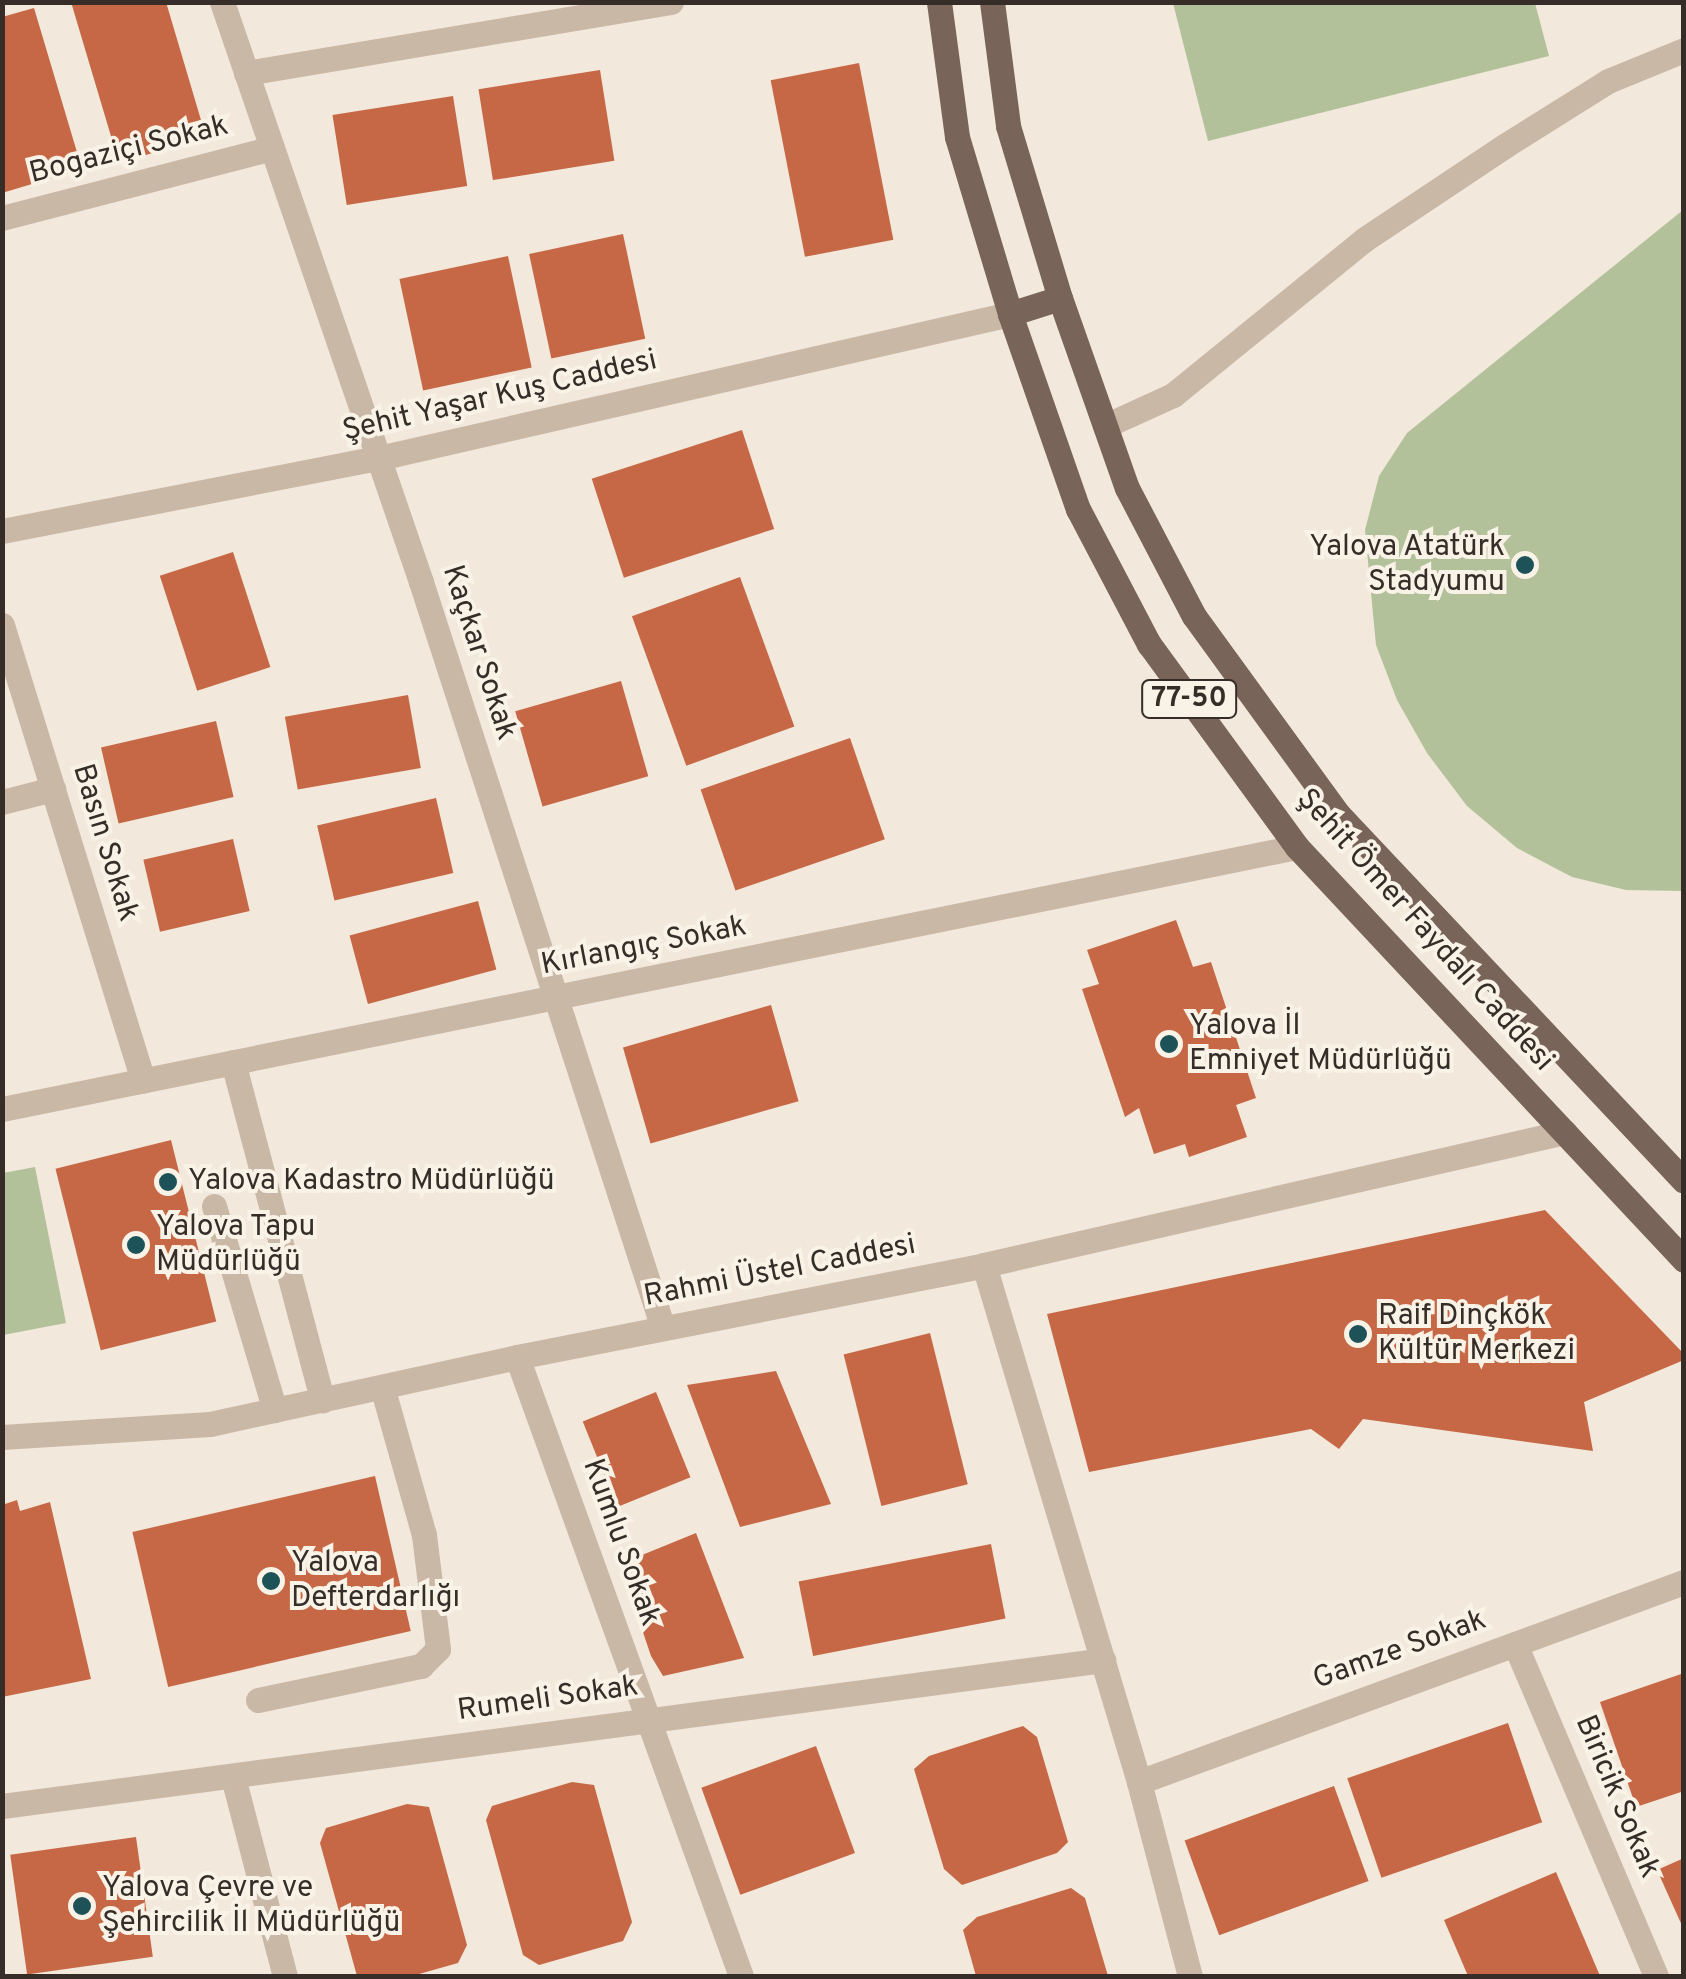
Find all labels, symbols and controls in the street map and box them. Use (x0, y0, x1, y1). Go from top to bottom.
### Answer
street label: Bogaziçi Sokak (26, 109, 232, 193)
street label: Şehit Yaşar Kuş Caddesi (339, 343, 661, 451)
place label: Yalova Atatürk Stadyumu (1308, 530, 1505, 600)
marker: Yalova Atatürk Stadyumu (1514, 554, 1536, 576)
street label: Kaçkar Sokak (433, 561, 523, 745)
road number: 77-50 (1139, 676, 1239, 722)
street label: Basın Sokak (63, 760, 145, 926)
street label: Şehit Ömer Faydalı Caddesi (1288, 782, 1560, 1080)
street label: Kırlangıç Sokak (538, 909, 750, 985)
place label: Yalova İl Emniyet Müdürlüğü (1189, 1009, 1452, 1080)
marker: Yalova İl Emniyet Müdürlüğü (1158, 1033, 1180, 1055)
place label: Yalova Kadastro Müdürlüğü (188, 1164, 555, 1200)
marker: Yalova Kadastro Müdürlüğü (157, 1171, 179, 1193)
place label: Yalova Tapu Müdürlüğü (156, 1210, 316, 1280)
street label: Rahmi Üstel Caddesi (641, 1228, 919, 1316)
marker: Yalova Tapu Müdürlüğü (125, 1234, 147, 1256)
place label: Raif Dinçkök Kültür Merkezi (1378, 1299, 1575, 1370)
marker: Raif Dinçkök Kültür Merkezi (1347, 1323, 1369, 1345)
street label: Kumlu Sokak (573, 1455, 667, 1631)
place label: Yalova Defterdarlığı (291, 1546, 460, 1616)
marker: Yalova Defterdarlığı (260, 1570, 282, 1592)
street label: Gamze Sokak (1309, 1603, 1491, 1699)
street label: Rumeli Sokak (455, 1669, 641, 1731)
street label: Biricik Sokak (1566, 1710, 1666, 1884)
place label: Yalova Çevre ve Şehircilik İl Müdürlüğü (102, 1871, 400, 1942)
marker: Yalova Çevre ve Şehircilik İl Müdürlüğü (71, 1895, 93, 1917)

